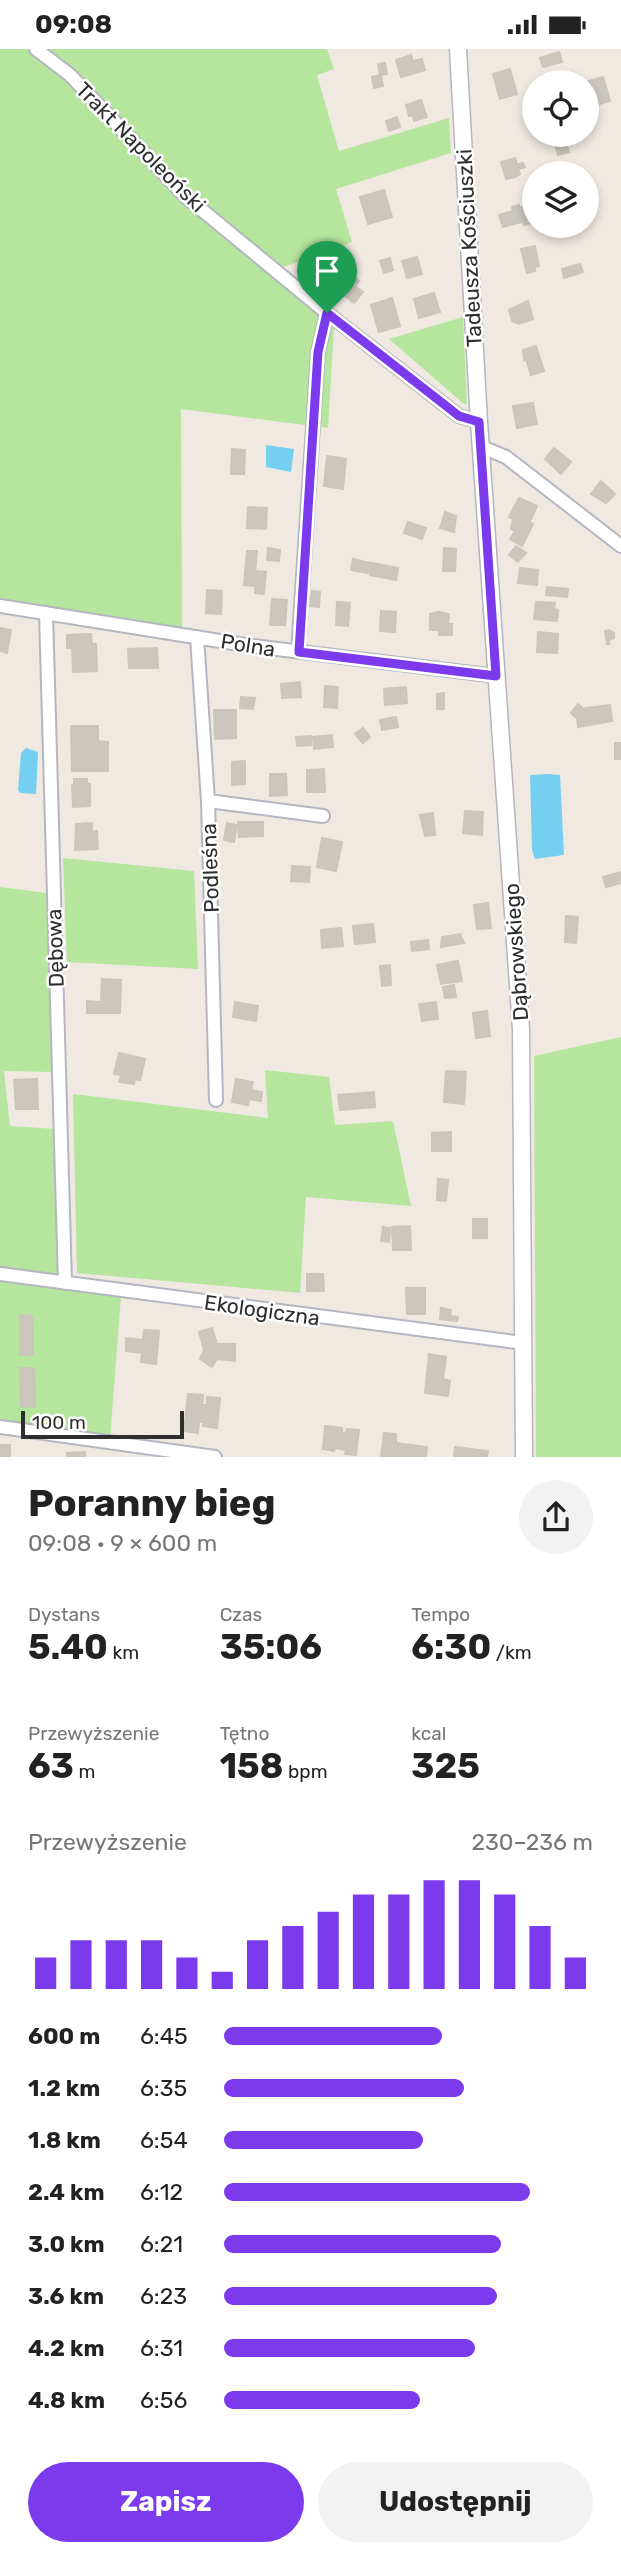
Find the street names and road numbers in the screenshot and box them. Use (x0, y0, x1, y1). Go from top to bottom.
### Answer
street label: Trakt Napoleoński (71, 77, 211, 217)
street label: Tadeusza Kościuszki (451, 148, 487, 348)
street label: Polna (219, 628, 277, 662)
street label: Podleśna (196, 823, 224, 913)
street label: Dąbrowskiego (499, 882, 533, 1022)
street label: Dębowa (41, 908, 69, 988)
street label: Ekologiczna (203, 1290, 321, 1330)

